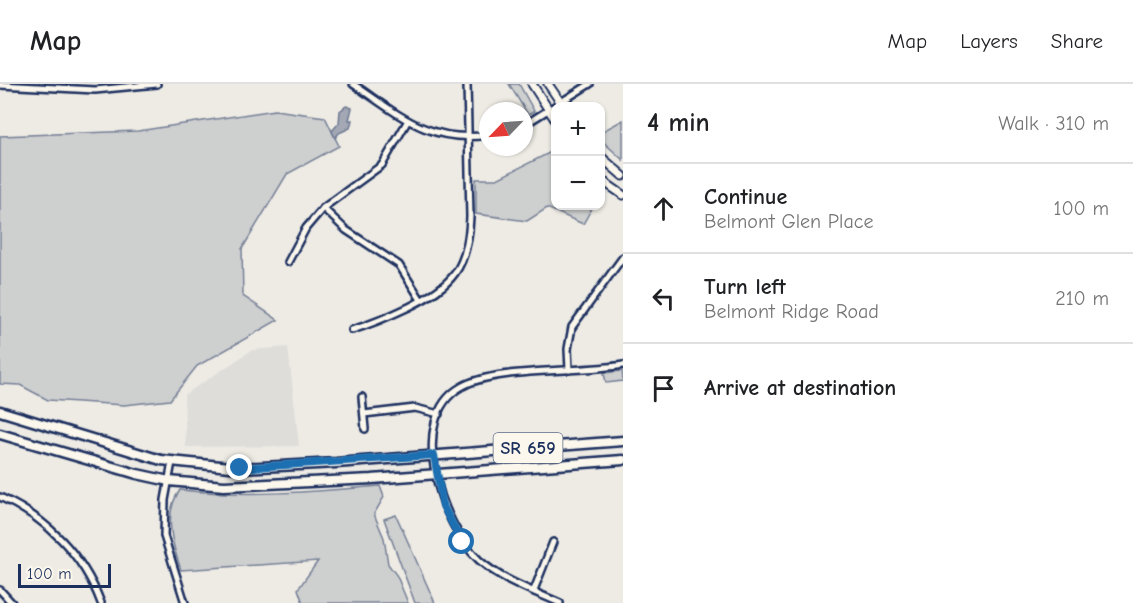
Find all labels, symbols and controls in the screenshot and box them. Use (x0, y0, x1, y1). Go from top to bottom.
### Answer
text: Map (30, 25, 81, 57)
text: Map (888, 29, 927, 53)
text: Layers (960, 29, 1018, 53)
text: Share (1051, 29, 1103, 53)
north arrow (479, 102, 533, 156)
map controls (551, 102, 605, 210)
button: + (551, 102, 605, 156)
text: 4 min (647, 108, 710, 138)
text: Walk · 310 m (998, 112, 1109, 135)
button: − (551, 156, 605, 210)
text: Continue (704, 184, 787, 210)
icon: ahead (647, 192, 680, 225)
text: 100 m (1054, 197, 1109, 220)
text: Belmont Glen Place (704, 210, 873, 233)
text: Turn left (704, 274, 786, 300)
icon: left (647, 282, 680, 315)
text: 210 m (1055, 287, 1109, 310)
text: Belmont Ridge Road (704, 300, 879, 323)
icon: arrive (647, 372, 680, 405)
text: Arrive at destination (704, 375, 896, 401)
road number: SR 659 (494, 433, 562, 463)
route end (226, 454, 252, 480)
route start (448, 528, 474, 554)
scale bar (18, 561, 111, 588)
text: 100 m (27, 565, 71, 583)

